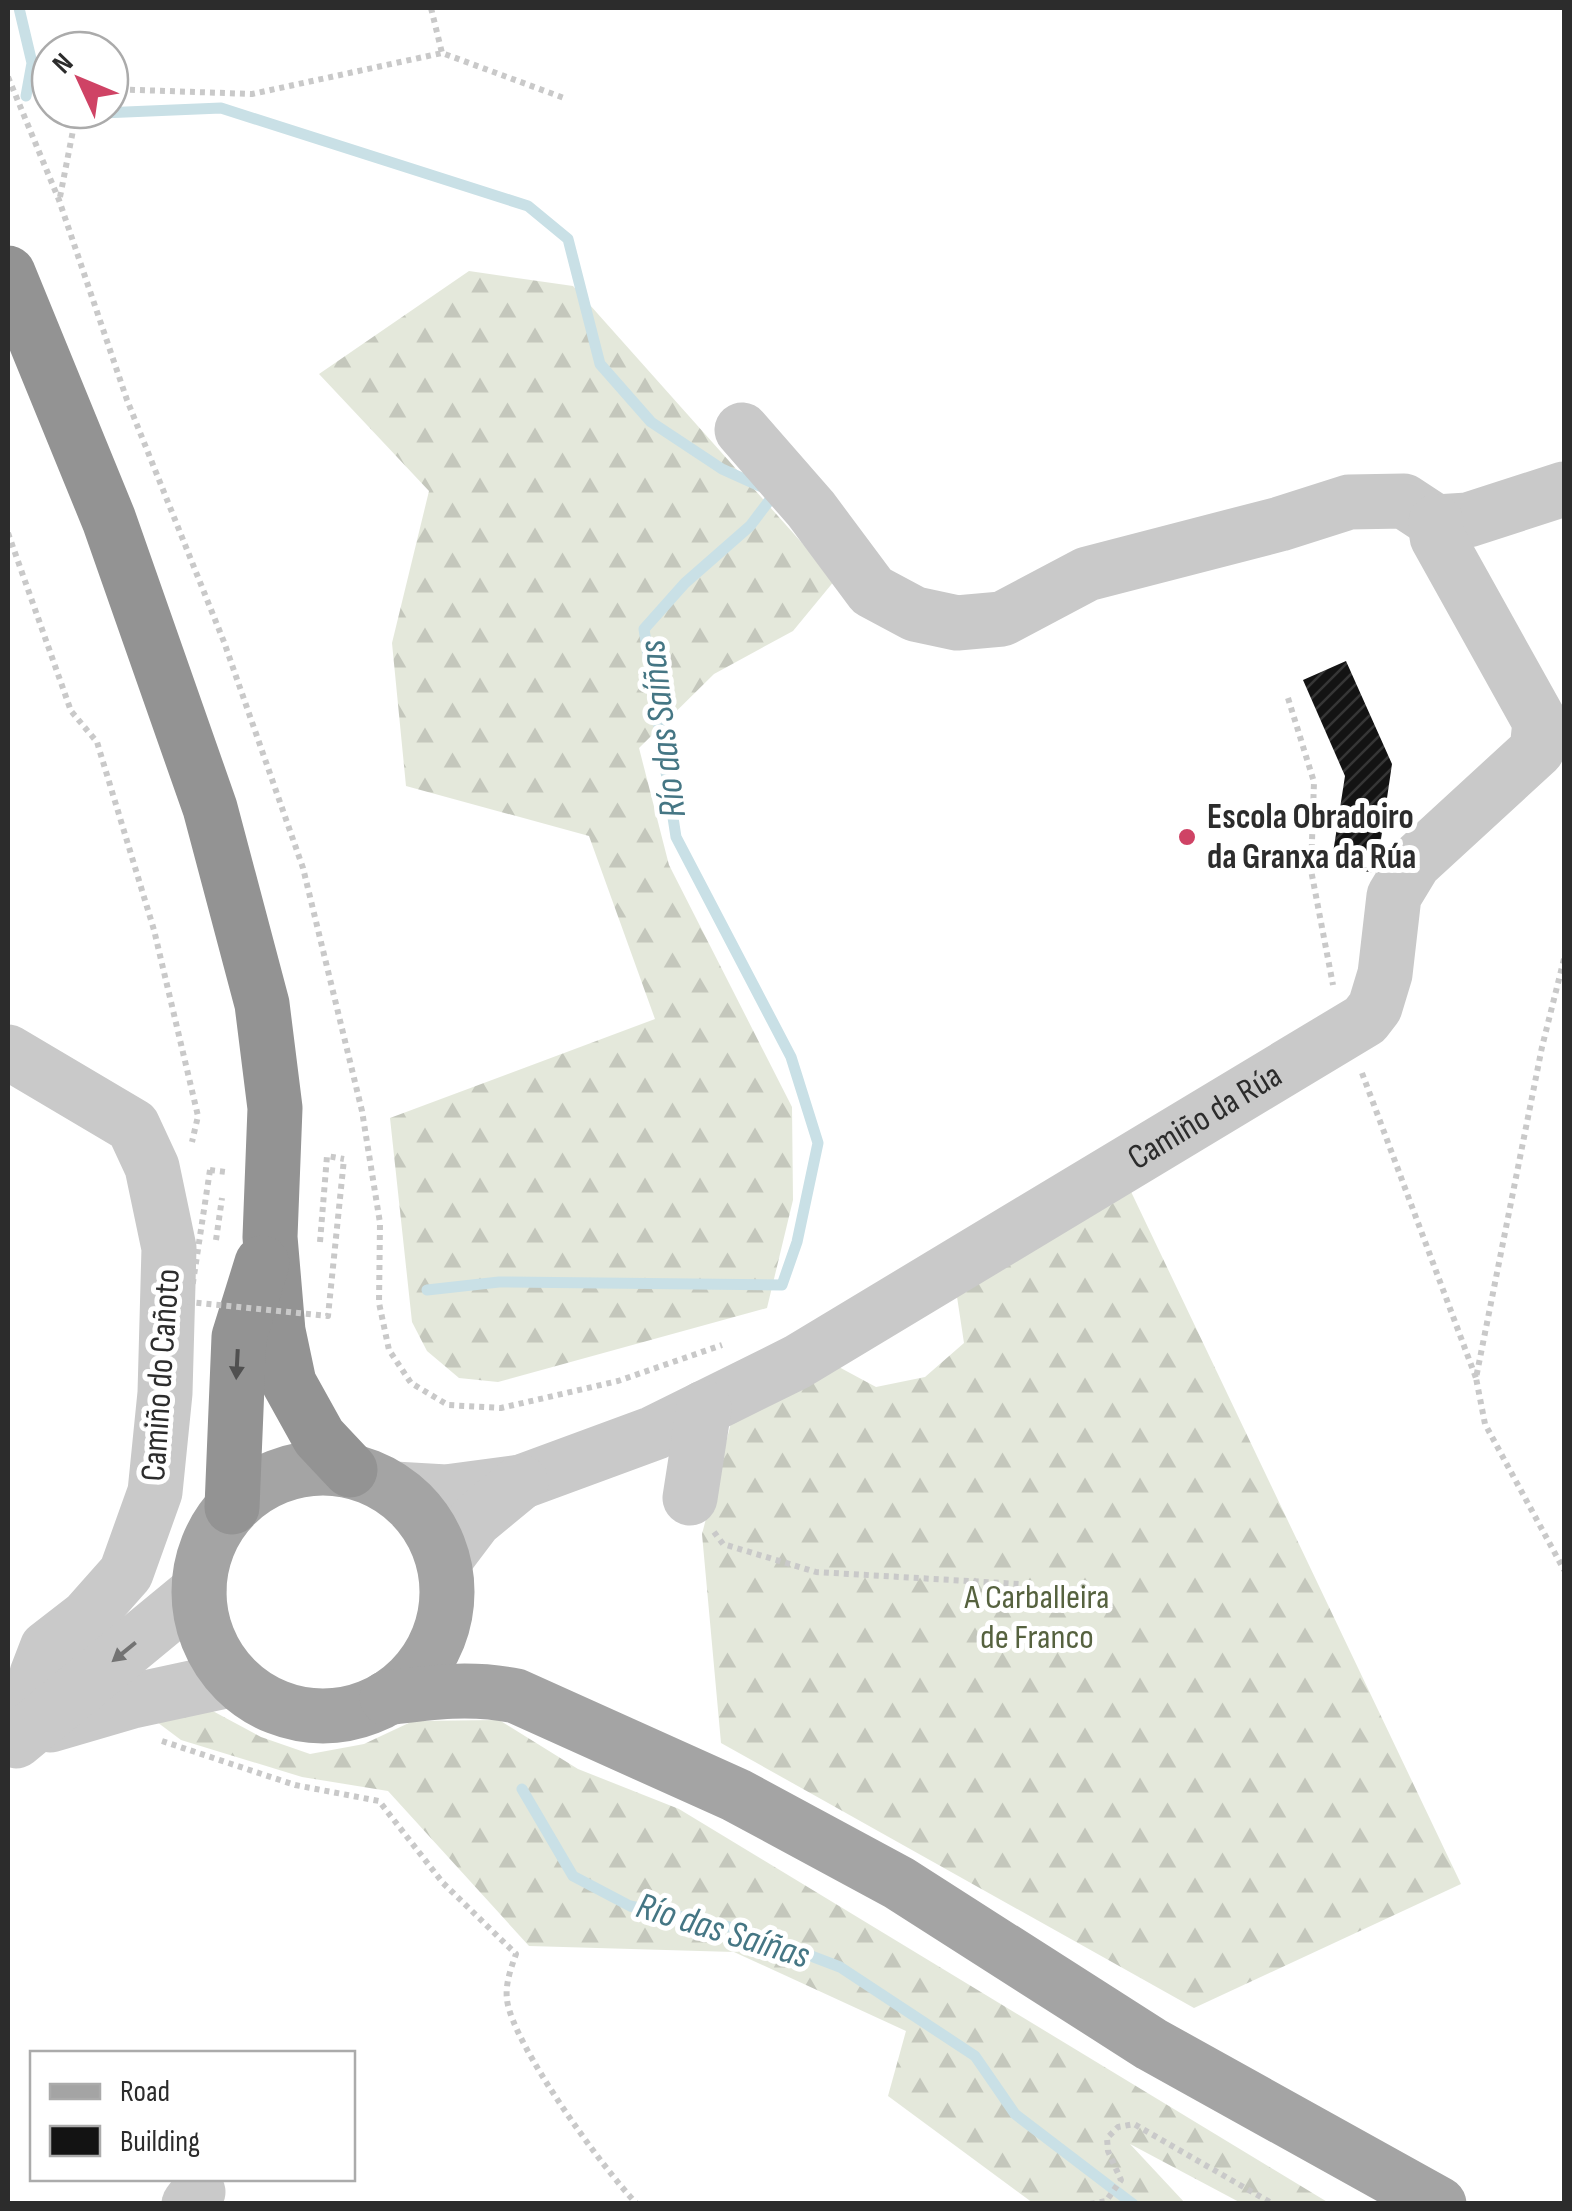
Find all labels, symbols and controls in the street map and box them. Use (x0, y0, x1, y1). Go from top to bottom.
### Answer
north arrow (30, 30, 130, 130)
text: N (46, 47, 80, 81)
water label: Río das Saíñas (630, 637, 696, 820)
place label: Escola Obradoiro da Granxa da Rúa (1207, 796, 1416, 879)
marker: Escola Obradoiro da Granxa da Rúa (1176, 826, 1198, 848)
street label: Camiño da Rúa (1120, 1054, 1289, 1179)
street label: Camiño do Cañoto (132, 1267, 190, 1483)
one-way arrow (229, 1349, 245, 1381)
park label: A Carballeira de Franco (964, 1576, 1109, 1659)
one-way arrow (112, 1642, 138, 1663)
water label: Río das Saíñas (631, 1883, 816, 1979)
legend (30, 2051, 355, 2181)
text: Road (120, 2074, 170, 2110)
text: Building (120, 2124, 200, 2160)

